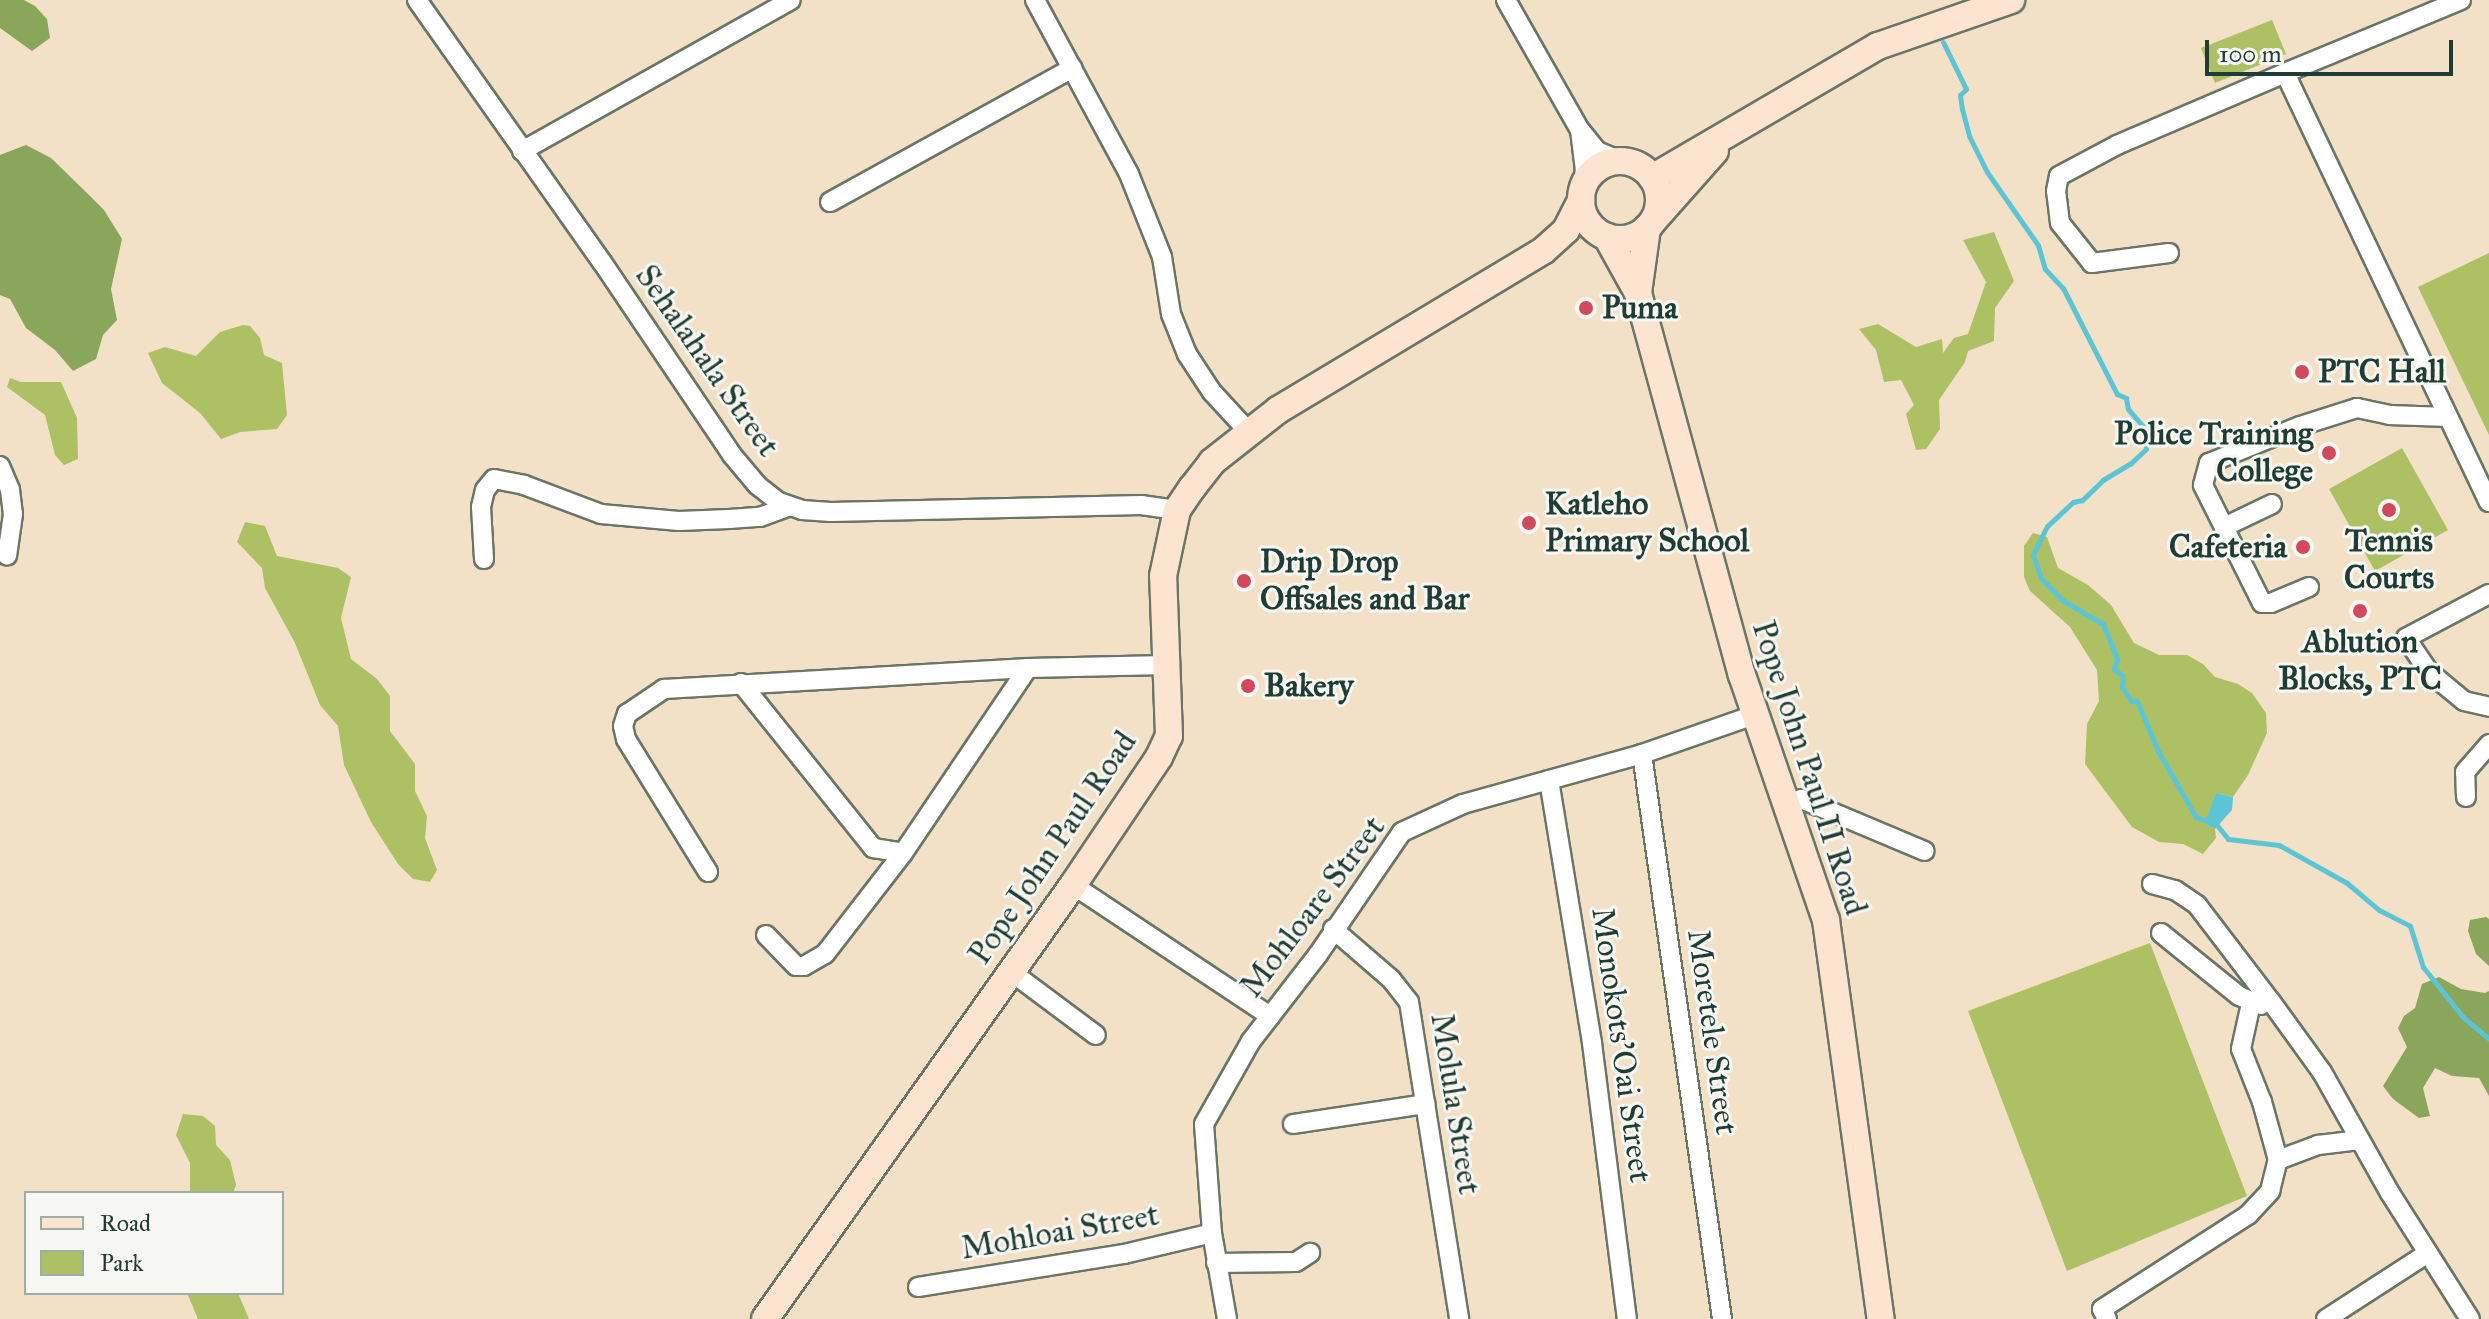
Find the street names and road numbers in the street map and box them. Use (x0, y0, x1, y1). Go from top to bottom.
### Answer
street label: Sehalahala Street (627, 258, 787, 464)
street label: Pope John Paul II Road (1743, 616, 1875, 920)
street label: Pope John Paul Road (961, 724, 1145, 972)
street label: Mohloare Street (1233, 809, 1393, 1005)
street label: Monokots'Oai Street (1583, 905, 1659, 1185)
street label: Moretele Street (1679, 927, 1745, 1137)
street label: Molula Street (1422, 1011, 1488, 1197)
street label: Mohloai Street (958, 1196, 1162, 1268)

